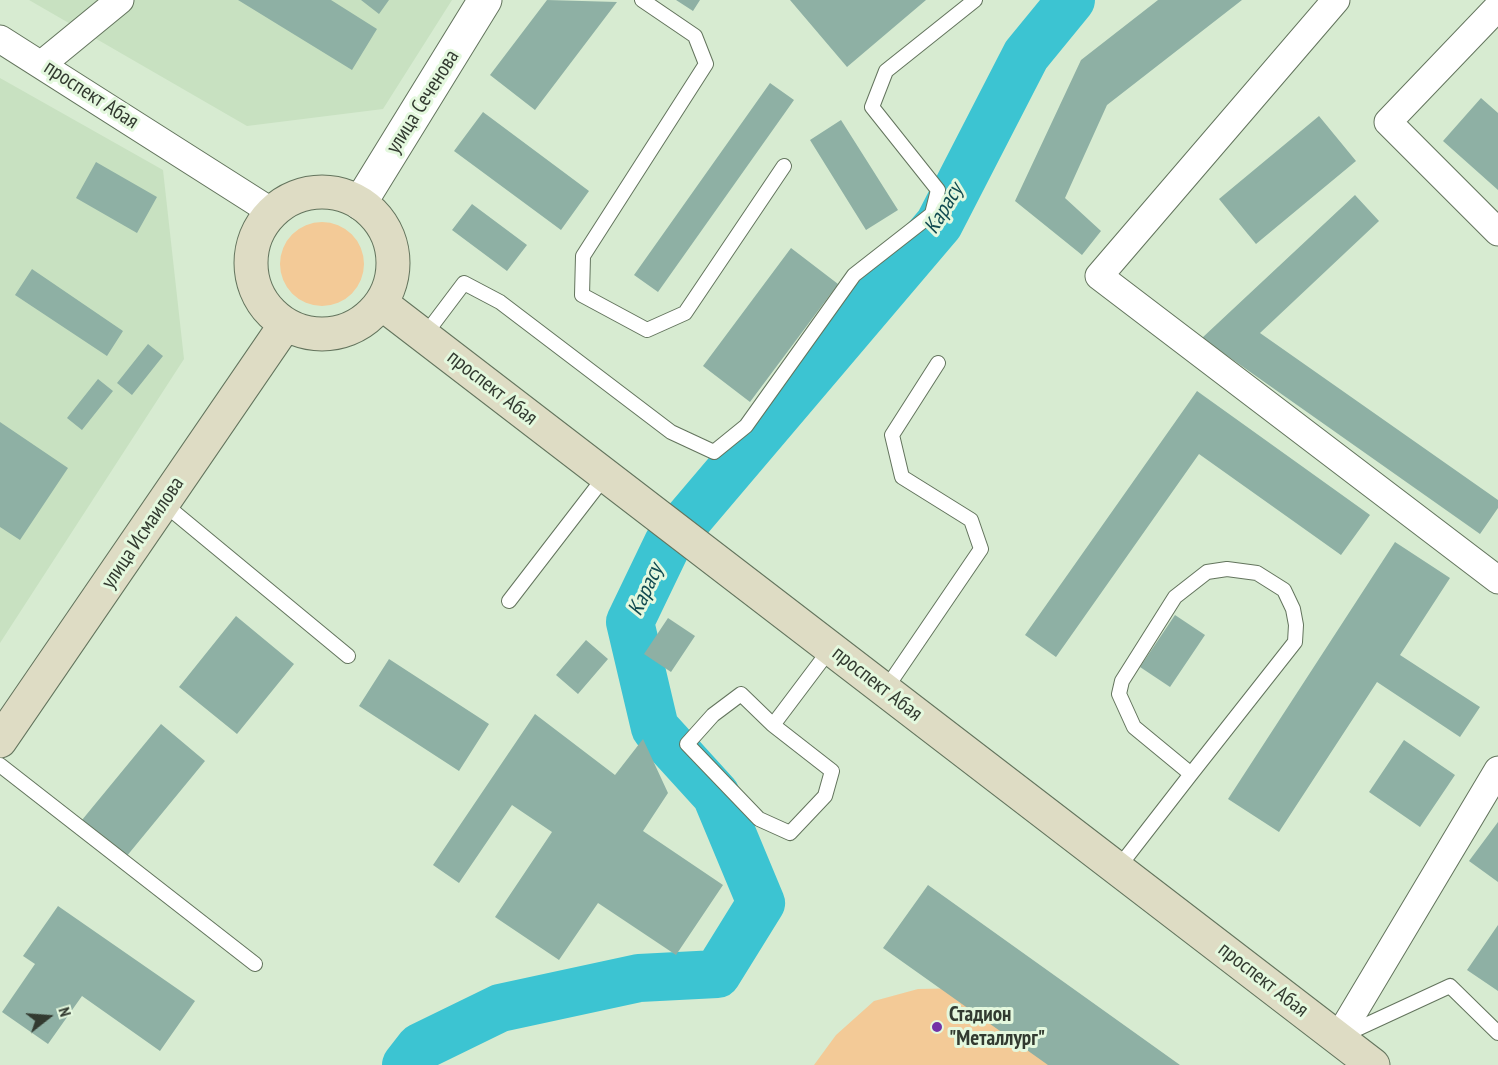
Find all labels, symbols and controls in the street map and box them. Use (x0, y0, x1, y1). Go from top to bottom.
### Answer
street label: улица Сеченова (381, 46, 465, 158)
street label: проспект Абая (39, 55, 143, 135)
water label: Карасу (919, 179, 969, 239)
street label: проспект Абая (442, 345, 542, 431)
street label: улица Исмаилова (96, 472, 190, 594)
water label: Карасу (623, 560, 669, 620)
street label: проспект Абая (827, 641, 927, 727)
street label: проспект Абая (1213, 937, 1313, 1023)
north arrow (18, 987, 78, 1047)
place label: Стадион "Металлург" (949, 1002, 1045, 1052)
text: N (54, 1005, 76, 1019)
marker: Стадион "Металлург" (930, 1020, 944, 1034)

